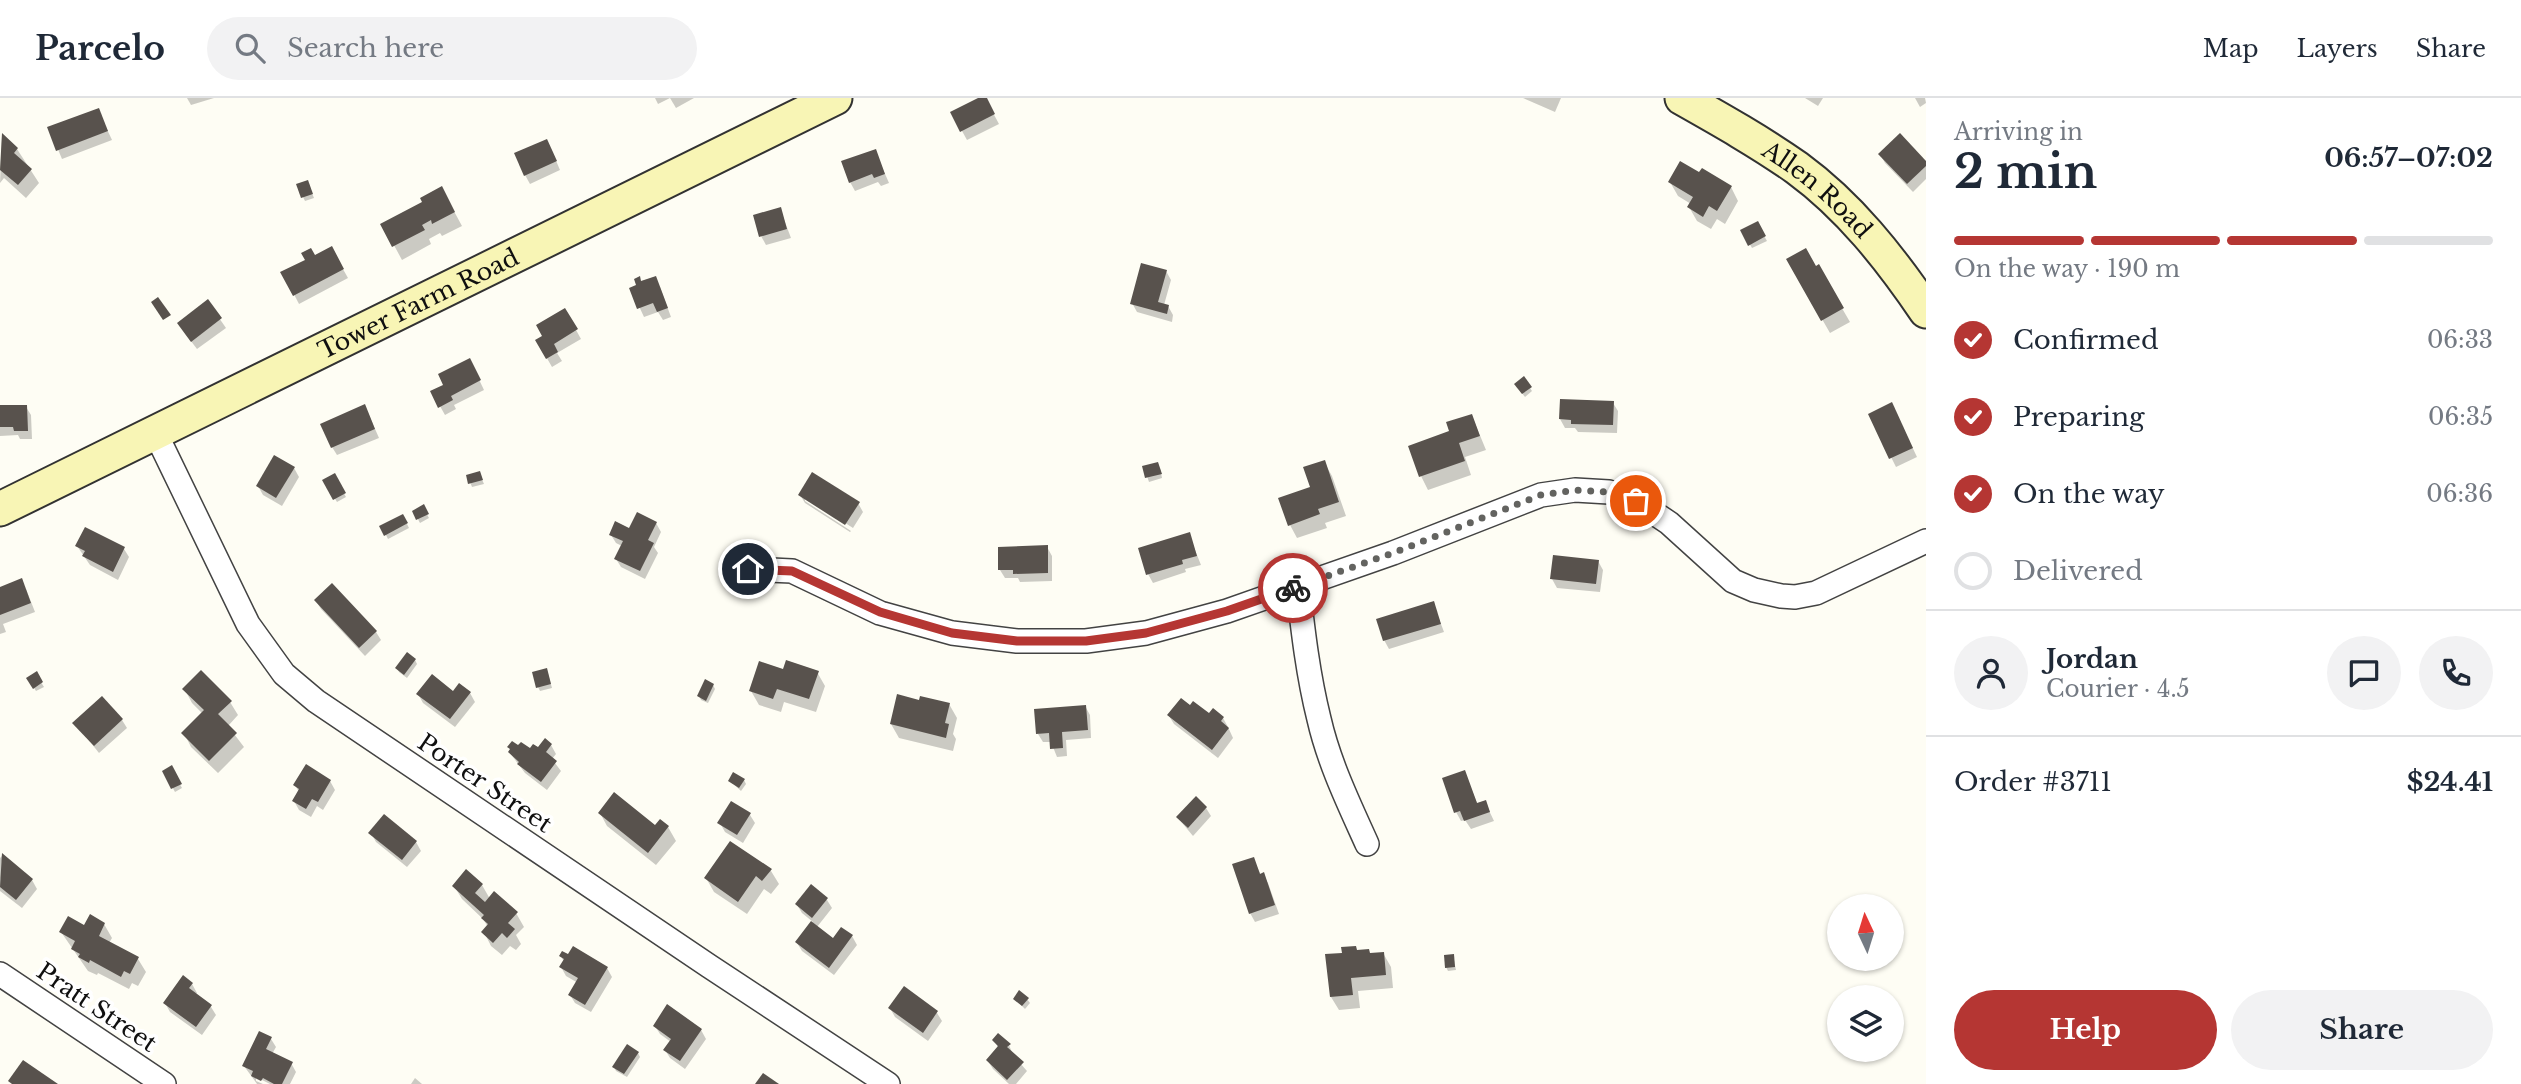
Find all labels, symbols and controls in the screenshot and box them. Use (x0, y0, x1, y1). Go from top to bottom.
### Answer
search box (207, 17, 697, 80)
text: Parcelo (35, 28, 165, 69)
icon: search (231, 29, 269, 67)
text: Search here (287, 32, 444, 64)
text: Map (2203, 34, 2259, 63)
text: Layers (2297, 34, 2378, 63)
text: Share (2416, 34, 2486, 63)
text: Arriving in (1954, 118, 2083, 146)
street label: Allen Road (1756, 134, 1879, 244)
text: 06:57–07:02 (2324, 142, 2493, 174)
text: 2 min (1954, 143, 2097, 200)
street label: Tower Farm Road (313, 242, 523, 365)
text: On the way · 190 m (1954, 255, 2180, 283)
icon: check (1954, 321, 1992, 359)
text: Confirmed (2013, 324, 2158, 356)
text: 06:33 (2427, 326, 2493, 354)
icon: check (1954, 398, 1992, 436)
text: Preparing (2013, 401, 2145, 433)
text: 06:35 (2428, 403, 2493, 431)
pin (1606, 471, 1666, 531)
icon: check (1954, 475, 1992, 513)
text: On the way (2013, 478, 2165, 510)
text: 06:36 (2426, 480, 2493, 508)
icon: bag (1617, 482, 1655, 520)
pin (718, 539, 778, 599)
icon: home (729, 550, 767, 588)
courier (1258, 553, 1328, 623)
text: Delivered (2013, 555, 2143, 587)
icon: bike (1274, 569, 1312, 607)
button: person (1954, 636, 2028, 710)
button: chat (2327, 636, 2401, 710)
button: phone (2419, 636, 2493, 710)
text: Jordan (2046, 643, 2138, 675)
text: Courier · 4.5 (2046, 675, 2190, 703)
street label: Porter Street (412, 727, 558, 839)
text: Order #3711 (1954, 766, 2112, 798)
text: $24.41 (2407, 766, 2493, 798)
north arrow (1827, 894, 1904, 971)
map controls (1827, 894, 1904, 1062)
street label: Pratt Street (31, 956, 163, 1058)
button: layers (1827, 985, 1904, 1062)
button: Help (1954, 990, 2217, 1070)
button: Share (2231, 990, 2493, 1070)

